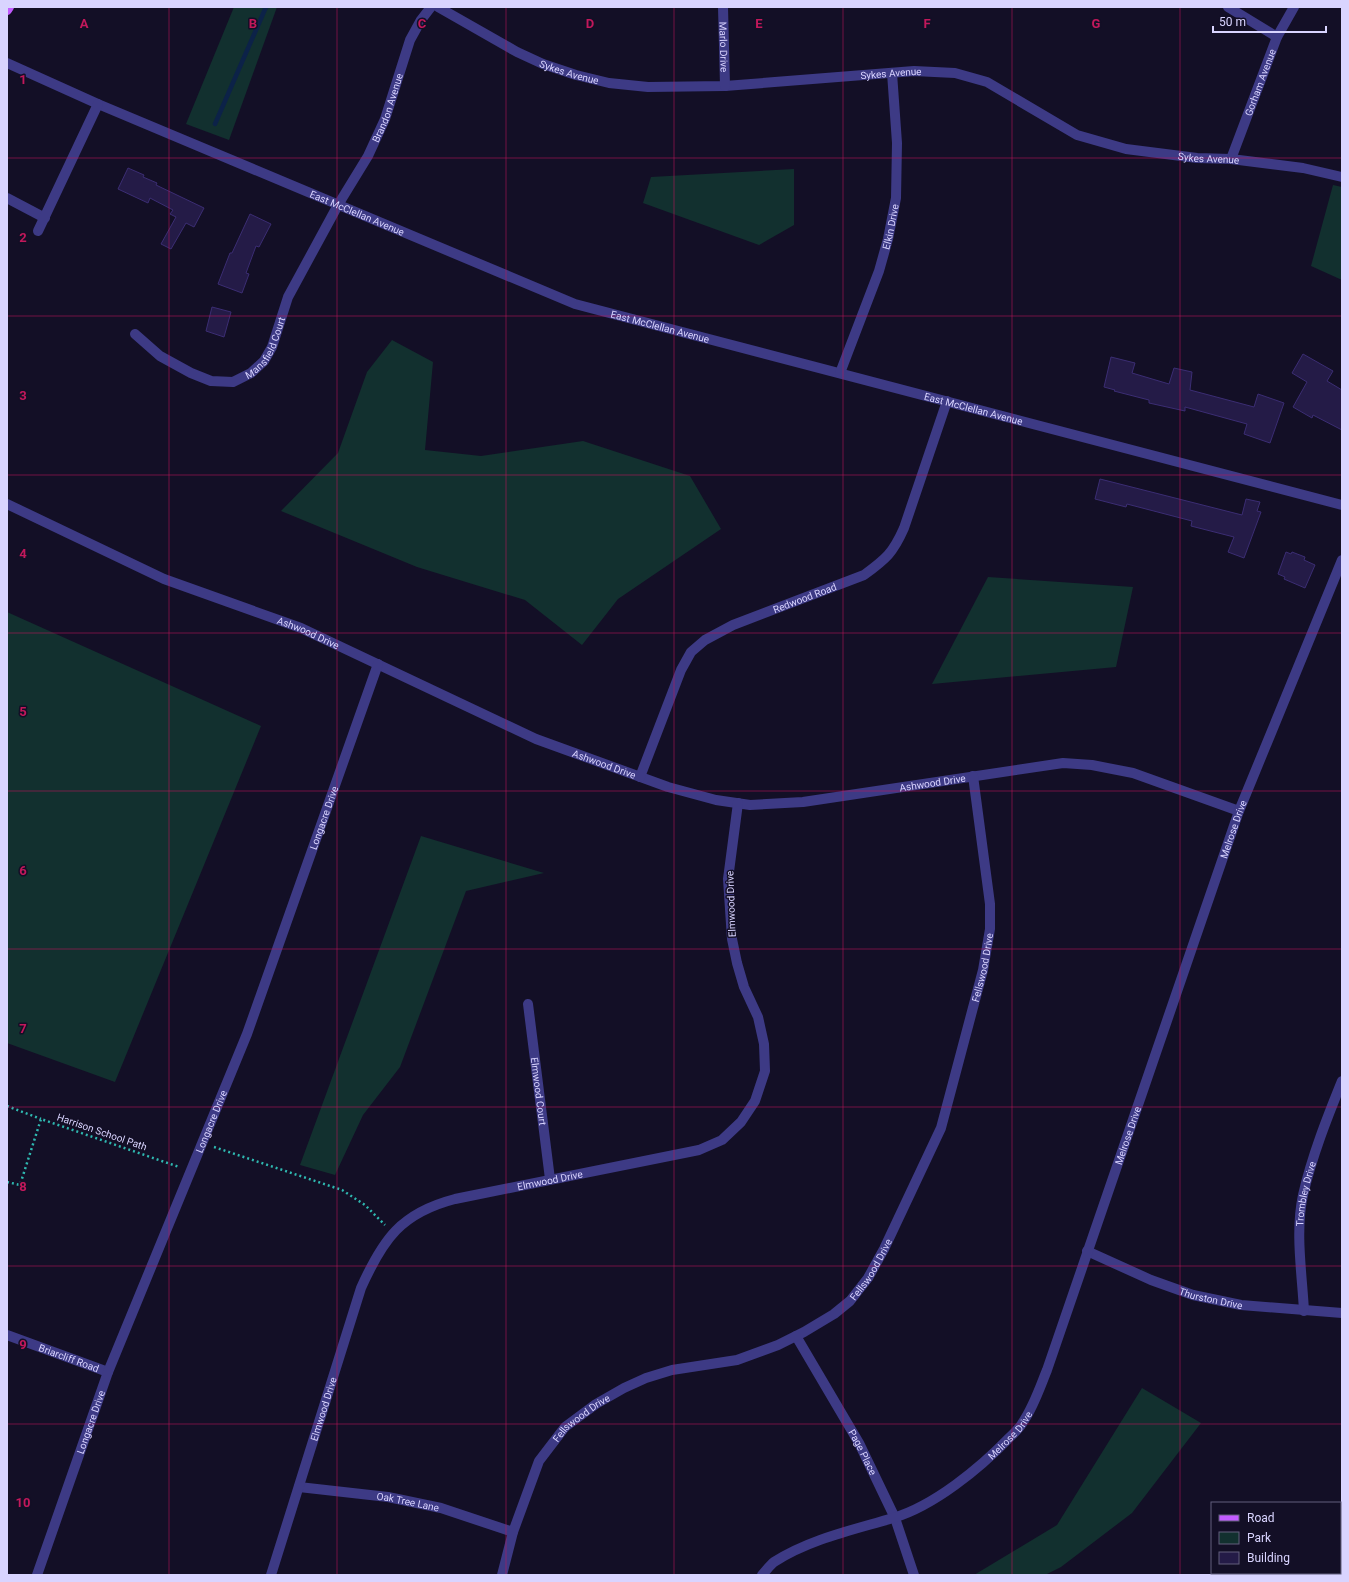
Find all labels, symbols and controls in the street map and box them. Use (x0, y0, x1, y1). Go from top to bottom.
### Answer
scale bar (1213, 8, 1326, 34)
text: 50 m (1219, 15, 1246, 29)
text: A (80, 16, 89, 31)
text: B (249, 16, 257, 31)
text: C (418, 16, 427, 31)
text: D (586, 16, 594, 31)
text: E (755, 16, 763, 31)
text: F (923, 16, 931, 31)
text: G (1092, 16, 1101, 31)
street label: Marlo Drive (718, 22, 730, 72)
street label: Gorham Avenue (1242, 47, 1278, 117)
street label: Sykes Avenue (538, 58, 600, 86)
street label: Sykes Avenue (860, 65, 922, 81)
text: 1 (19, 72, 27, 87)
street label: Brandon Avenue (370, 72, 405, 144)
street label: Sykes Avenue (1177, 150, 1240, 165)
street label: East McClellan Avenue (308, 188, 406, 237)
street label: Elkin Drive (880, 203, 900, 251)
text: 2 (19, 230, 27, 245)
street label: East McClellan Avenue (610, 308, 711, 344)
street label: Mansfield Court (243, 315, 287, 381)
text: 3 (19, 388, 27, 403)
street label: East McClellan Avenue (923, 390, 1024, 427)
text: 4 (19, 546, 27, 561)
street label: Redwood Road (771, 581, 838, 615)
street label: Ashwood Drive (276, 614, 341, 651)
text: 5 (19, 704, 27, 719)
street label: Ashwood Drive (571, 747, 637, 780)
street label: Ashwood Drive (899, 772, 966, 793)
street label: Longacre Drive (307, 784, 340, 851)
street label: Melrose Drive (1218, 798, 1248, 860)
text: 6 (19, 863, 27, 878)
street label: Elmwood Drive (724, 871, 738, 937)
street label: Fellswood Drive (969, 932, 995, 1003)
text: 7 (19, 1021, 27, 1036)
street label: Elmwood Court (529, 1057, 549, 1126)
street label: Longacre Drive (193, 1089, 229, 1154)
street label: Melrose Drive (1112, 1105, 1143, 1166)
street label: Harrison School Path (56, 1111, 148, 1153)
street label: Trombley Drive (1294, 1160, 1317, 1227)
street label: Elmwood Drive (516, 1168, 584, 1192)
text: 8 (19, 1179, 27, 1194)
street label: Fellswood Drive (847, 1237, 894, 1302)
street label: Thurston Drive (1178, 1285, 1244, 1311)
text: 9 (19, 1337, 27, 1352)
street label: Briarcliff Road (37, 1342, 101, 1374)
street label: Elmwood Drive (308, 1376, 338, 1442)
street label: Longacre Drive (74, 1389, 107, 1455)
street label: Fellswood Drive (550, 1392, 612, 1444)
street label: Melrose Drive (985, 1409, 1034, 1461)
street label: Page Place (847, 1427, 879, 1477)
street label: Oak Tree Lane (376, 1490, 440, 1513)
text: 10 (16, 1495, 30, 1510)
legend (1211, 1502, 1341, 1574)
text: Road (1247, 1511, 1275, 1525)
text: Park (1247, 1531, 1272, 1545)
text: Building (1247, 1551, 1290, 1565)

